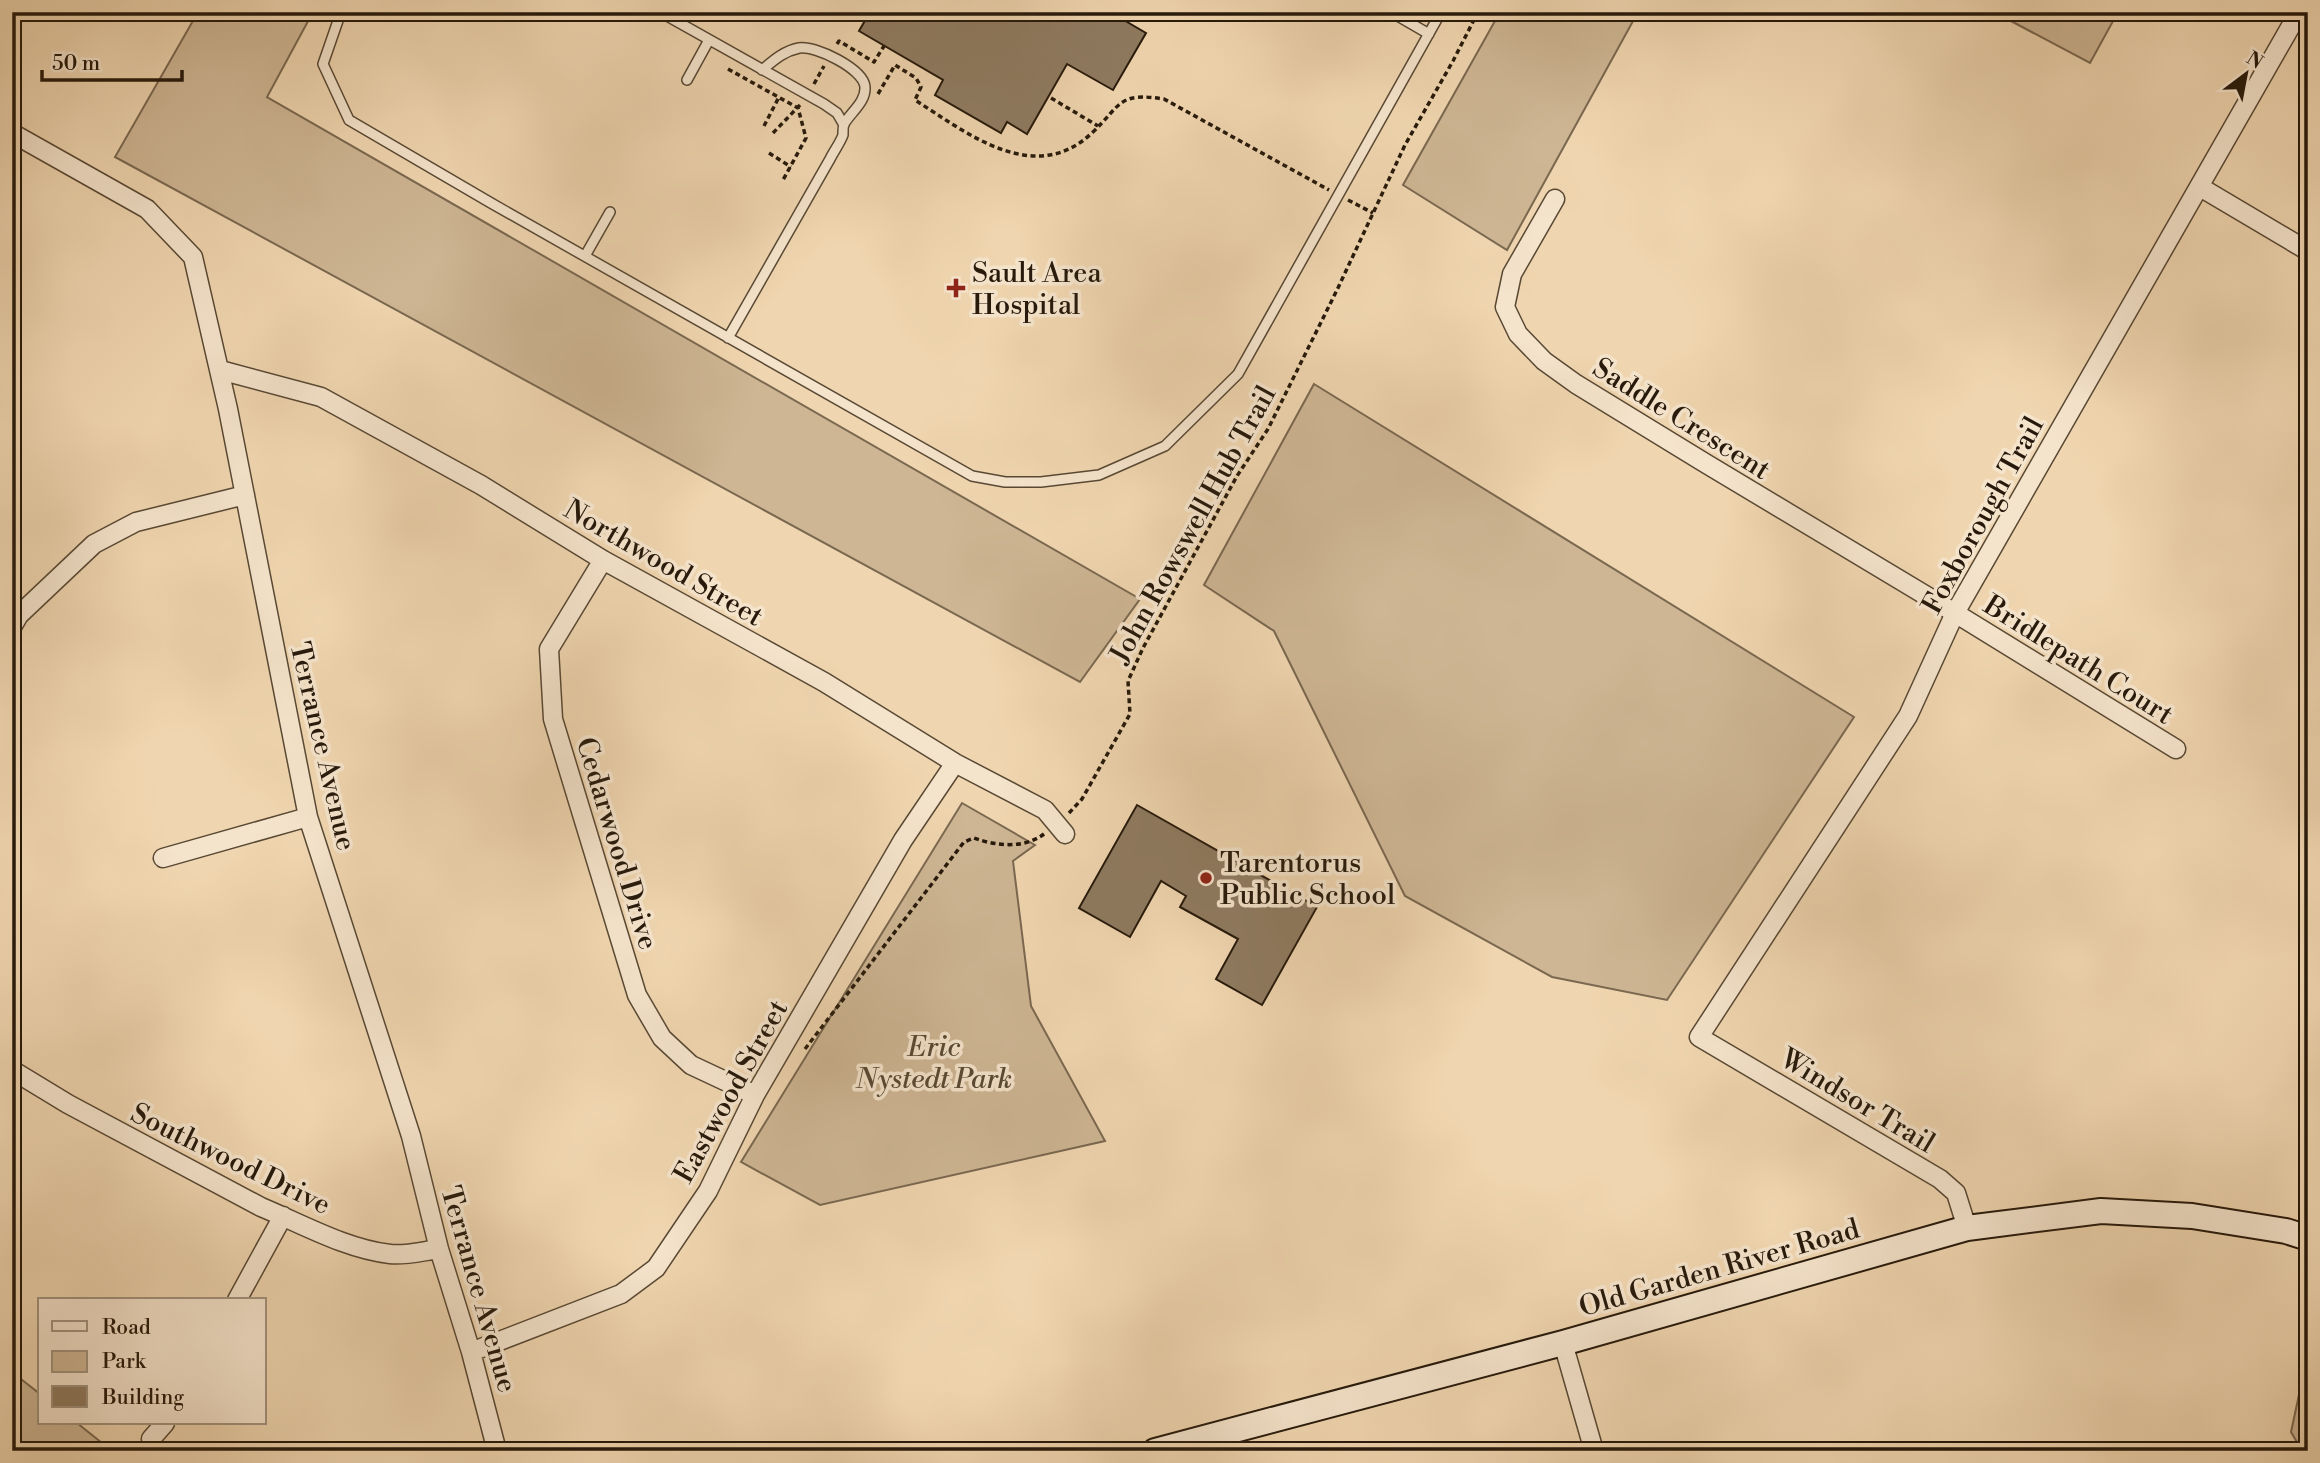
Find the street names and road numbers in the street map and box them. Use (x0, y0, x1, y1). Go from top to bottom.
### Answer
street label: Saddle Crescent (1586, 351, 1776, 488)
street label: John Rowswell Hub Trail (1102, 380, 1284, 670)
street label: Foxborough Trail (1915, 411, 2052, 620)
street label: Northwood Street (557, 492, 769, 635)
street label: Bridlepath Court (1976, 587, 2179, 733)
street label: Terrance Avenue (282, 639, 364, 854)
street label: Cedarwood Drive (568, 733, 665, 954)
street label: Eastwood Street (667, 994, 796, 1189)
street label: Windsor Trail (1773, 1041, 1941, 1161)
street label: Southwood Drive (125, 1096, 336, 1223)
street label: Terrance Avenue (432, 1182, 525, 1397)
street label: Old Garden River Road (1575, 1212, 1864, 1325)

